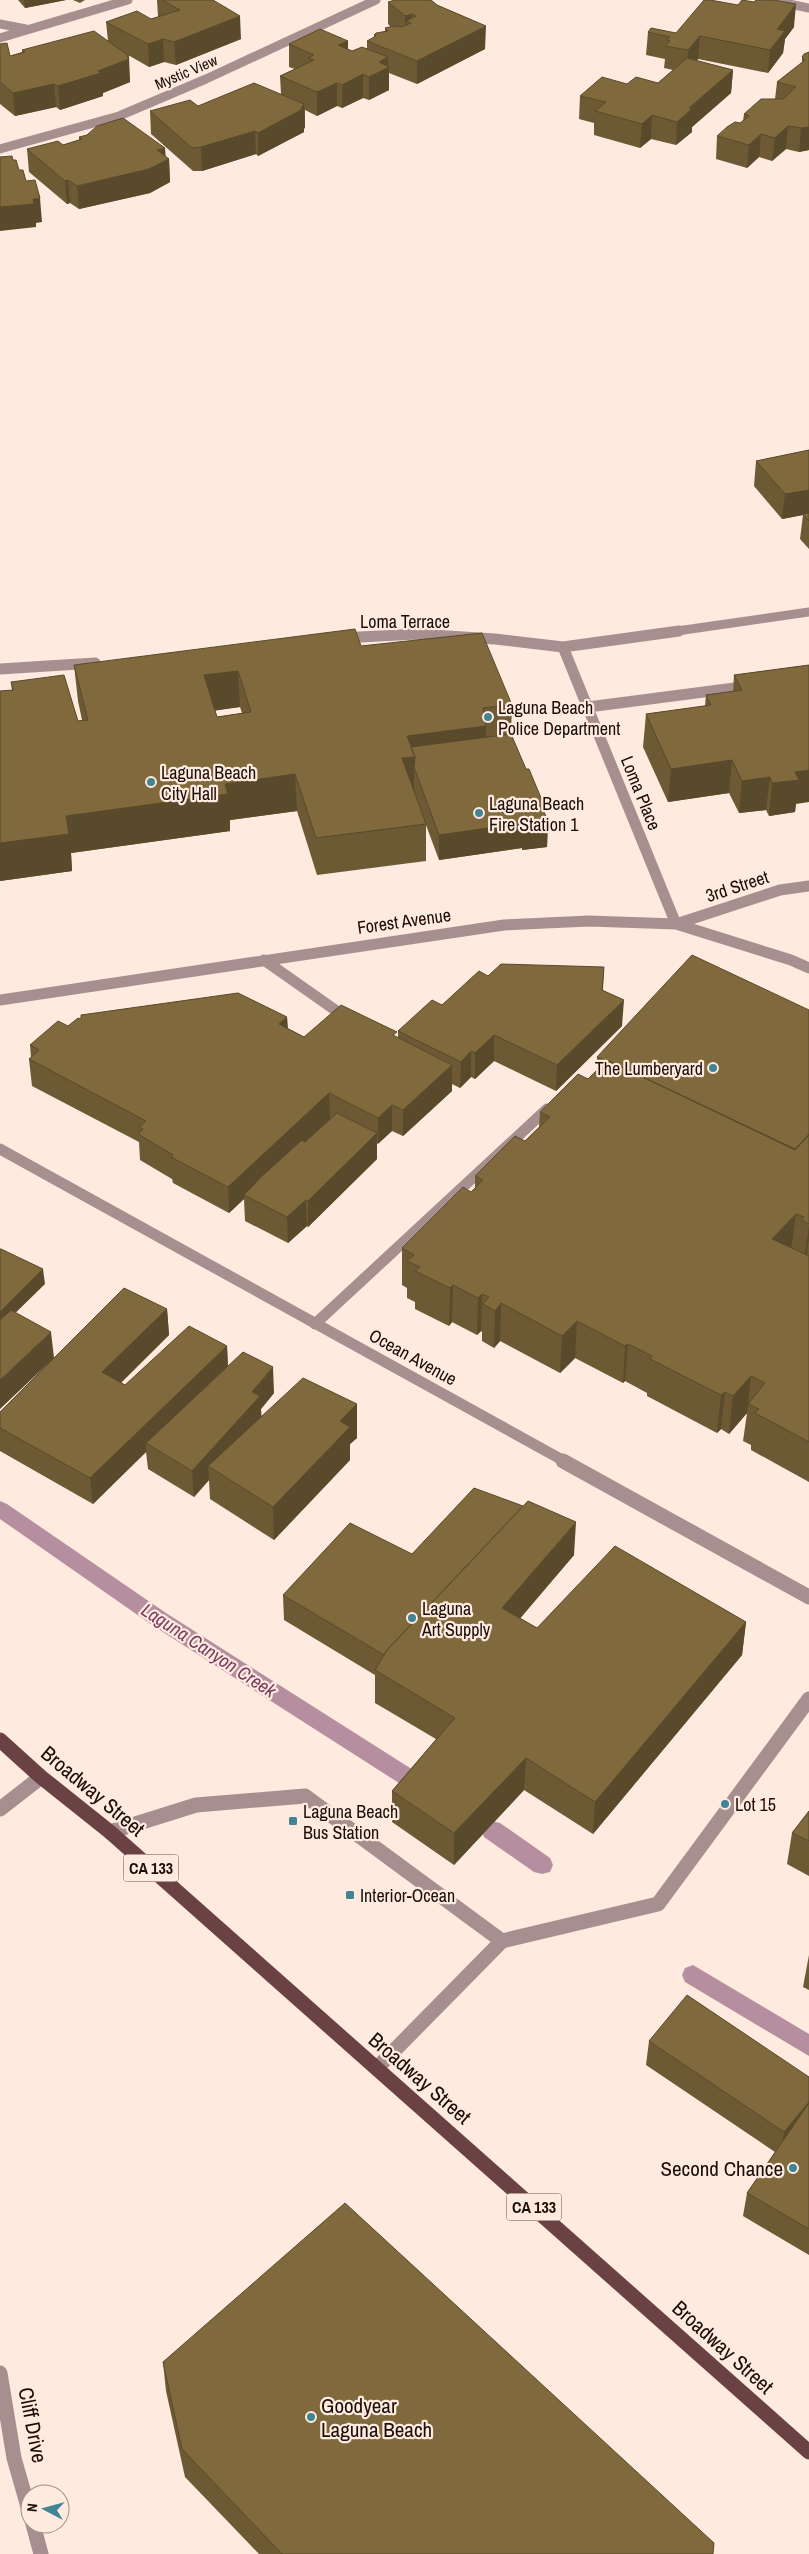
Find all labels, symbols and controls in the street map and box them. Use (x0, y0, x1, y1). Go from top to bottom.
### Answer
street label: Mystic View (151, 49, 221, 95)
street label: Loma Terrace (360, 609, 450, 634)
place label: Laguna Beach Police Department (498, 695, 620, 741)
marker: Laguna Beach Police Department (482, 711, 494, 723)
street label: Loma Place (615, 752, 667, 834)
place label: Laguna Beach City Hall (161, 760, 256, 806)
marker: Laguna Beach City Hall (145, 776, 157, 788)
place label: Laguna Beach Fire Station 1 (489, 791, 584, 837)
marker: Laguna Beach Fire Station 1 (473, 807, 485, 819)
street label: 3rd Street (702, 864, 772, 908)
street label: Forest Avenue (356, 902, 452, 940)
place label: The Lumberyard (595, 1056, 703, 1081)
marker: The Lumberyard (707, 1062, 719, 1074)
street label: Ocean Avenue (365, 1323, 461, 1391)
place label: Laguna Art Supply (421, 1596, 491, 1642)
water label: Laguna Canyon Creek (137, 1597, 282, 1704)
marker: Laguna Art Supply (406, 1612, 418, 1624)
street label: Broadway Street (35, 1739, 151, 1843)
place label: Lot 15 (735, 1792, 776, 1817)
marker: Lot 15 (719, 1798, 731, 1810)
place label: Laguna Beach Bus Station (303, 1799, 398, 1845)
marker: Laguna Beach Bus Station (287, 1815, 299, 1827)
road number: CA 133 (124, 1855, 178, 1882)
place label: Interior-Ocean (360, 1883, 455, 1908)
marker: Interior-Ocean (344, 1889, 356, 1901)
street label: Broadway Street (362, 2025, 478, 2131)
place label: Second Chance (660, 2154, 783, 2183)
marker: Second Chance (787, 2162, 799, 2174)
road number: CA 133 (506, 2194, 562, 2220)
street label: Broadway Street (666, 2294, 780, 2401)
street label: Cliff Drive (11, 2385, 55, 2465)
place label: Goodyear Laguna Beach (321, 2391, 432, 2444)
marker: Goodyear Laguna Beach (305, 2411, 317, 2423)
north arrow (20, 2484, 70, 2534)
text: N (23, 2503, 41, 2513)

